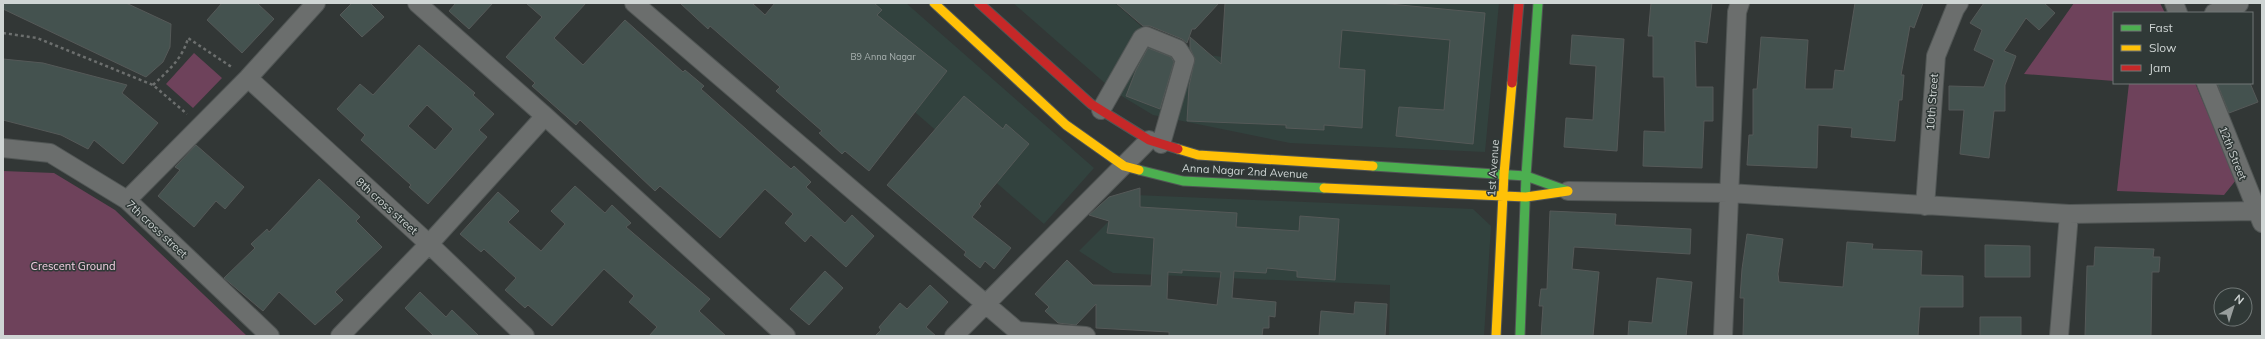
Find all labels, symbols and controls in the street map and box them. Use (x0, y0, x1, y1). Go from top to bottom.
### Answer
legend (2113, 12, 2253, 84)
text: Fast (2149, 20, 2173, 35)
text: Slow (2149, 40, 2177, 55)
house number: B9 Anna Nagar (851, 51, 916, 62)
text: Jam (2149, 60, 2171, 75)
street label: 10th Street (1923, 73, 1941, 131)
street label: 12th Street (2216, 124, 2250, 182)
street label: 1st Avenue (1484, 139, 1502, 197)
street label: Anna Nagar 2nd Avenue (1182, 161, 1308, 181)
street label: 8th cross street (353, 175, 421, 237)
street label: 7th cross street (124, 197, 190, 261)
park label: Crescent Ground (30, 259, 116, 273)
north arrow (2213, 287, 2253, 327)
text: N (2232, 291, 2247, 307)

